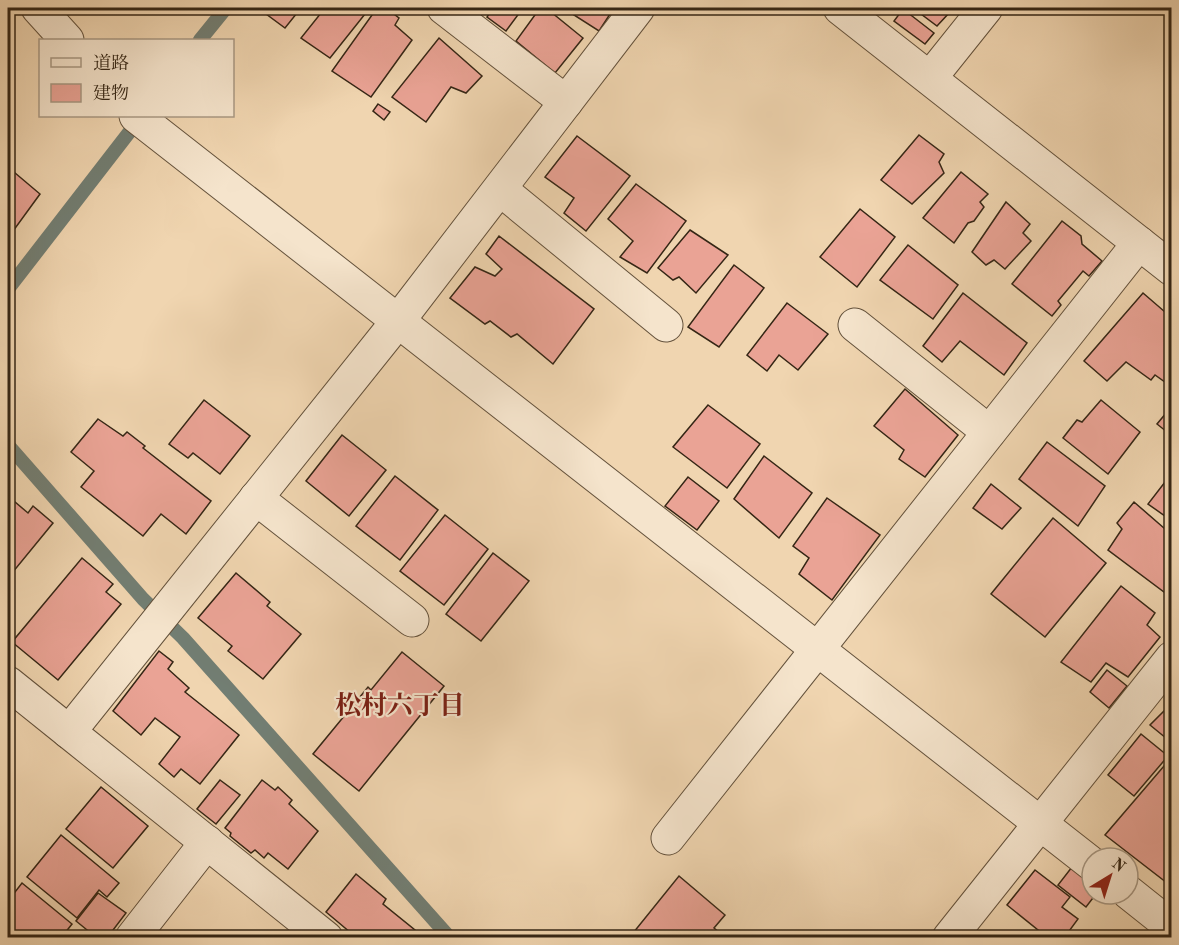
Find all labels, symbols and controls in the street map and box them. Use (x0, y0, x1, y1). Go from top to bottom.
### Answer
legend (39, 39, 234, 117)
text: 道路 (93, 53, 129, 73)
text: 建物 (93, 83, 129, 103)
district label: 松村六丁目 (335, 691, 465, 720)
north arrow (1080, 846, 1140, 906)
text: N (1108, 856, 1128, 876)

